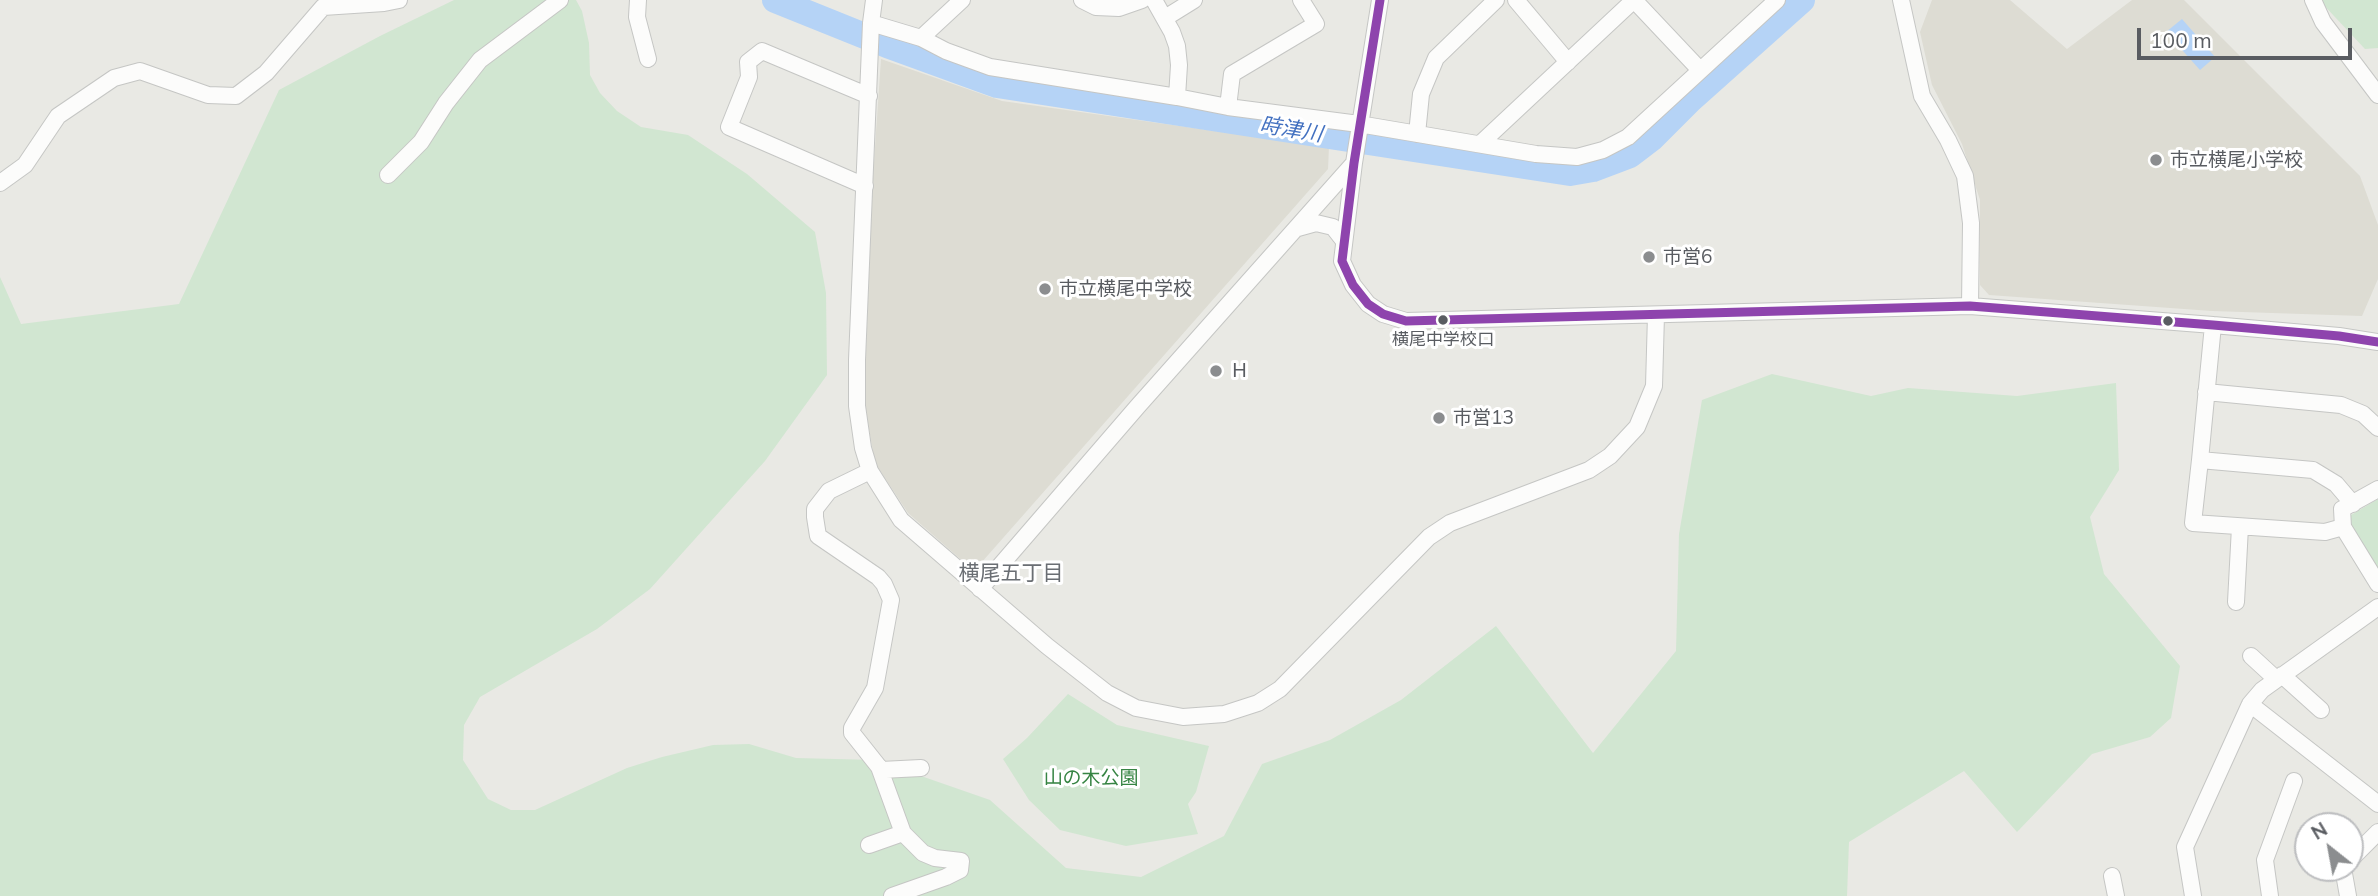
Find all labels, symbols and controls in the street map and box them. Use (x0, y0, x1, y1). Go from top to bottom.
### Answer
scale bar (2140, 14, 2355, 58)
text: 100 m (2150, 27, 2212, 53)
water label: 時津川 (1258, 113, 1324, 147)
place label: 市立横尾小学校 (2170, 149, 2303, 171)
marker: 市立横尾小学校 (2148, 152, 2164, 168)
place label: 市営6 (1663, 246, 1712, 268)
marker: 市営6 (1641, 249, 1657, 265)
place label: 市立横尾中学校 (1059, 278, 1192, 300)
marker: 市立横尾中学校 (1037, 281, 1053, 297)
marker: 横尾中学校口 (1436, 313, 1450, 327)
unlabelled marker (2161, 314, 2175, 328)
place label: 横尾中学校口 (1392, 330, 1494, 350)
place label: Ｈ (1230, 360, 1249, 382)
marker: Ｈ (1208, 363, 1224, 379)
place label: 市営13 (1453, 407, 1514, 429)
marker: 市営13 (1431, 410, 1447, 426)
district label: 横尾五丁目 (959, 561, 1063, 587)
park label: 山の木公園 (1044, 767, 1138, 789)
north arrow (2294, 812, 2364, 882)
text: N (2307, 817, 2332, 845)

